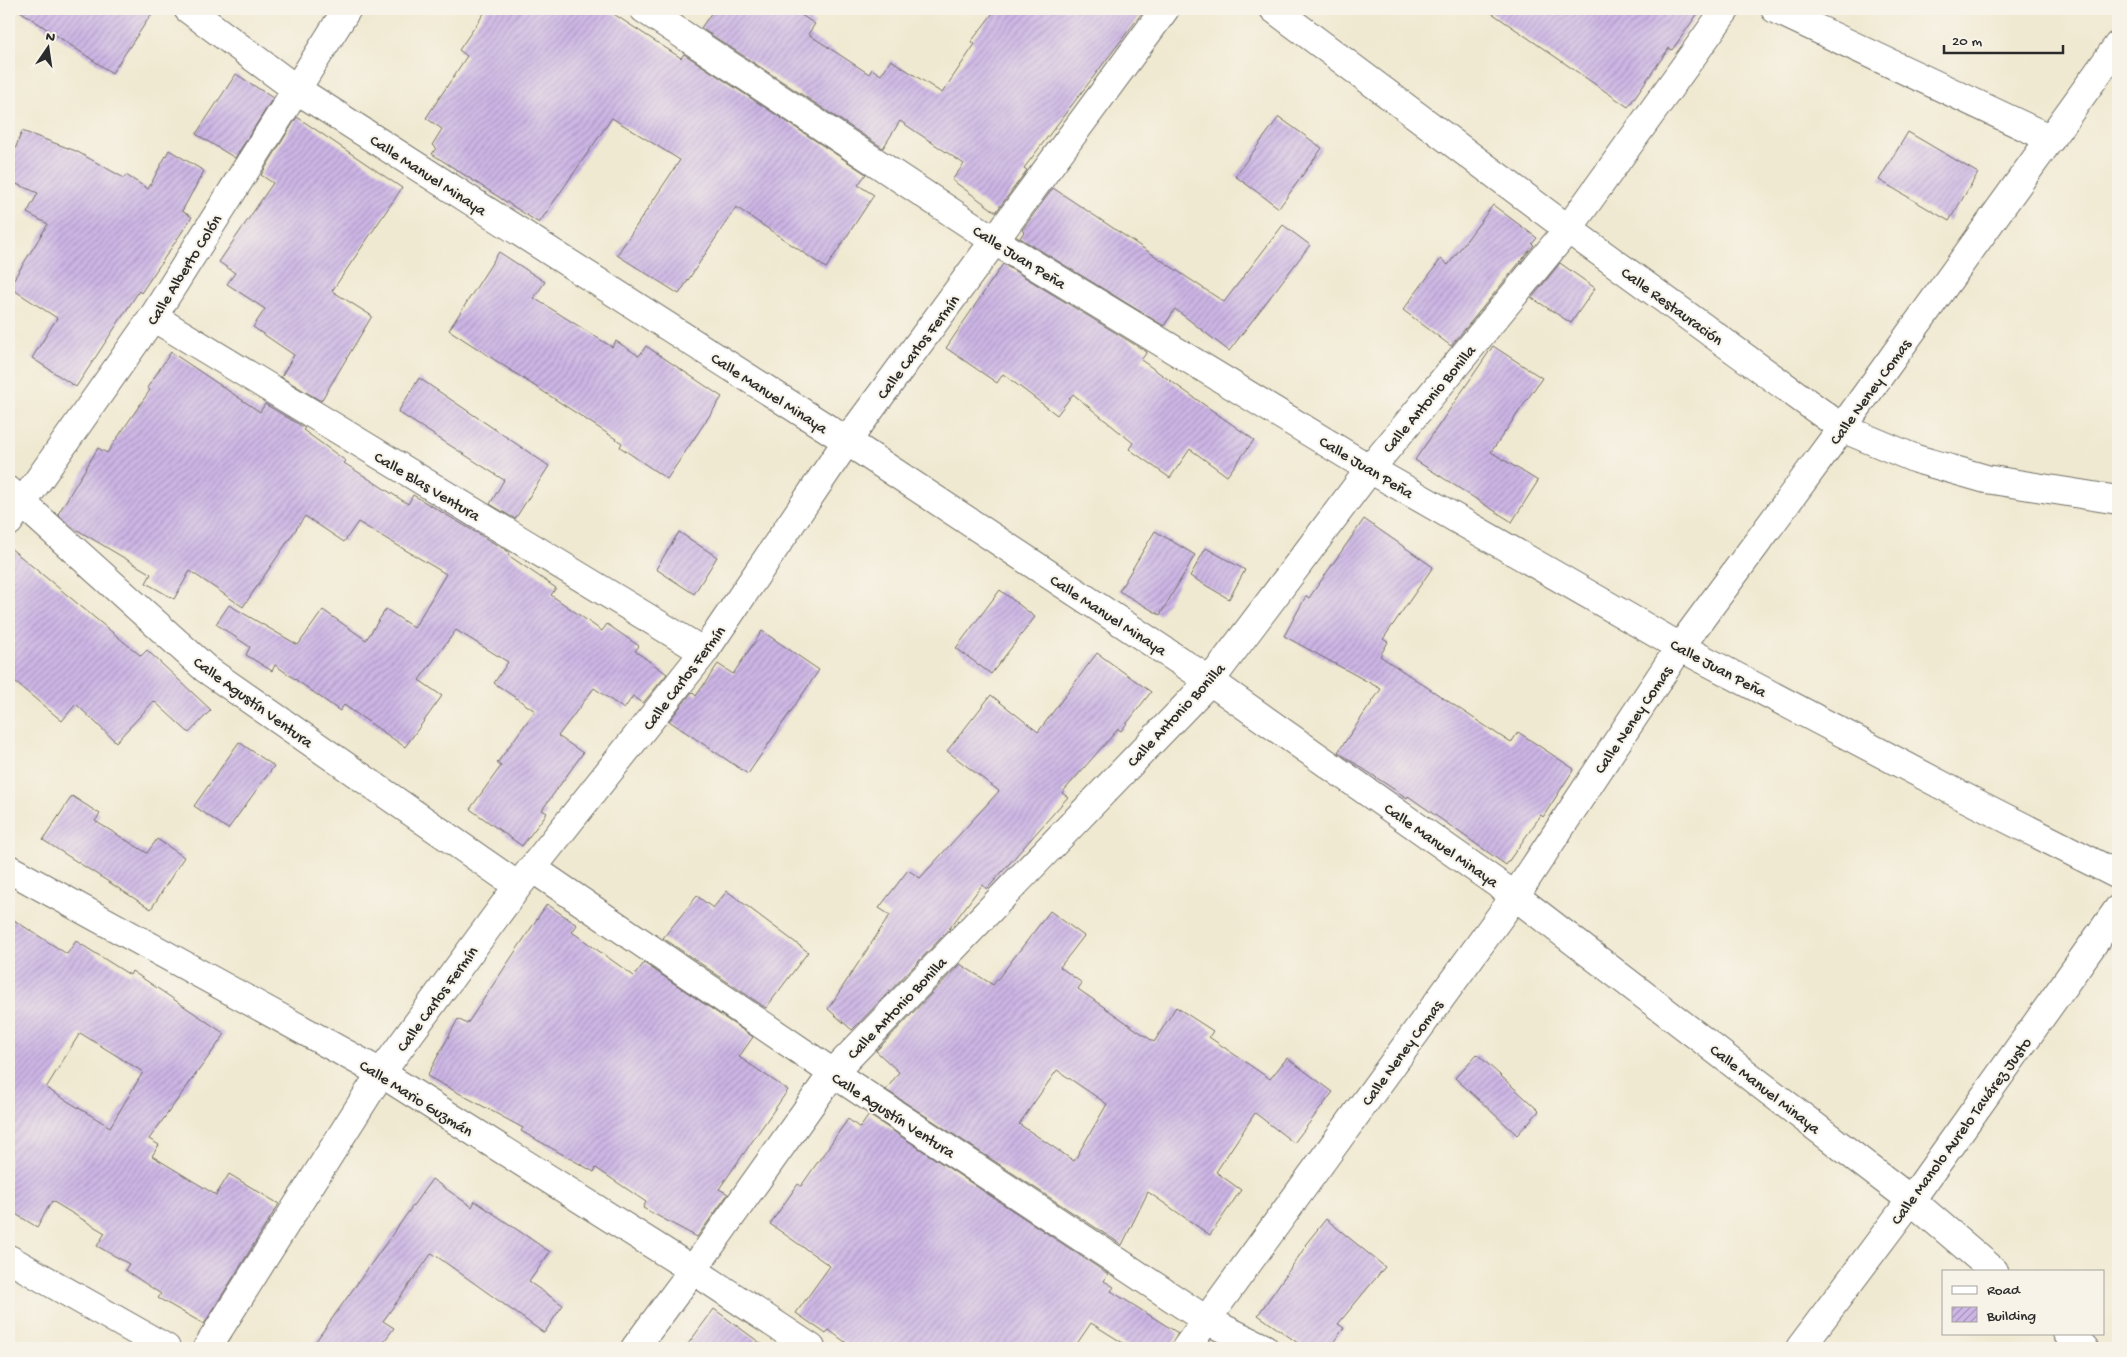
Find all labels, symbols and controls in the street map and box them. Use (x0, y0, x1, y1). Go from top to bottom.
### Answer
north arrow (22, 22, 72, 72)
scale bar (1944, 22, 2063, 54)
text: N (44, 28, 57, 47)
text: 20 m (1952, 33, 1982, 51)
street label: Calle Manuel Minaya (365, 132, 490, 222)
street label: Calle Alberto Colón (144, 212, 228, 330)
street label: Calle Juan Peña (968, 223, 1069, 296)
street label: Calle Restauración (1616, 264, 1726, 351)
street label: Calle Carlos Fermín (874, 292, 966, 404)
street label: Calle Neney Comas (1827, 336, 1917, 450)
street label: Calle Antonio Bonilla (1380, 342, 1482, 458)
street label: Calle Manuel Minaya (706, 350, 831, 440)
street label: Calle Juan Peña (1315, 433, 1417, 505)
street label: Calle Blas Ventura (370, 449, 484, 528)
street label: Calle Manuel Minaya (1045, 572, 1170, 662)
street label: Calle Carlos Fermín (640, 623, 732, 735)
street label: Calle Juan Peña (1666, 637, 1770, 704)
street label: Calle Agustín Ventura (188, 654, 316, 754)
street label: Calle Antonio Bonilla (1125, 660, 1231, 772)
street label: Calle Neney Comas (1592, 663, 1679, 778)
street label: Calle Manuel Minaya (1379, 800, 1502, 894)
street label: Calle Carlos Fermín (394, 943, 484, 1057)
street label: Calle Antonio Bonilla (845, 953, 953, 1065)
street label: Calle Neney Comas (1359, 997, 1449, 1111)
street label: Calle Manolo Aurelo Tavárez Justo (1888, 1035, 2037, 1230)
street label: Calle Manuel Minaya (1705, 1042, 1824, 1141)
street label: Calle Mario Guzmán (355, 1057, 476, 1143)
street label: Calle Agustín Ventura (827, 1070, 958, 1165)
legend (1942, 1270, 2104, 1334)
text: Road (1987, 1282, 2021, 1300)
text: Building (1986, 1308, 2036, 1326)

